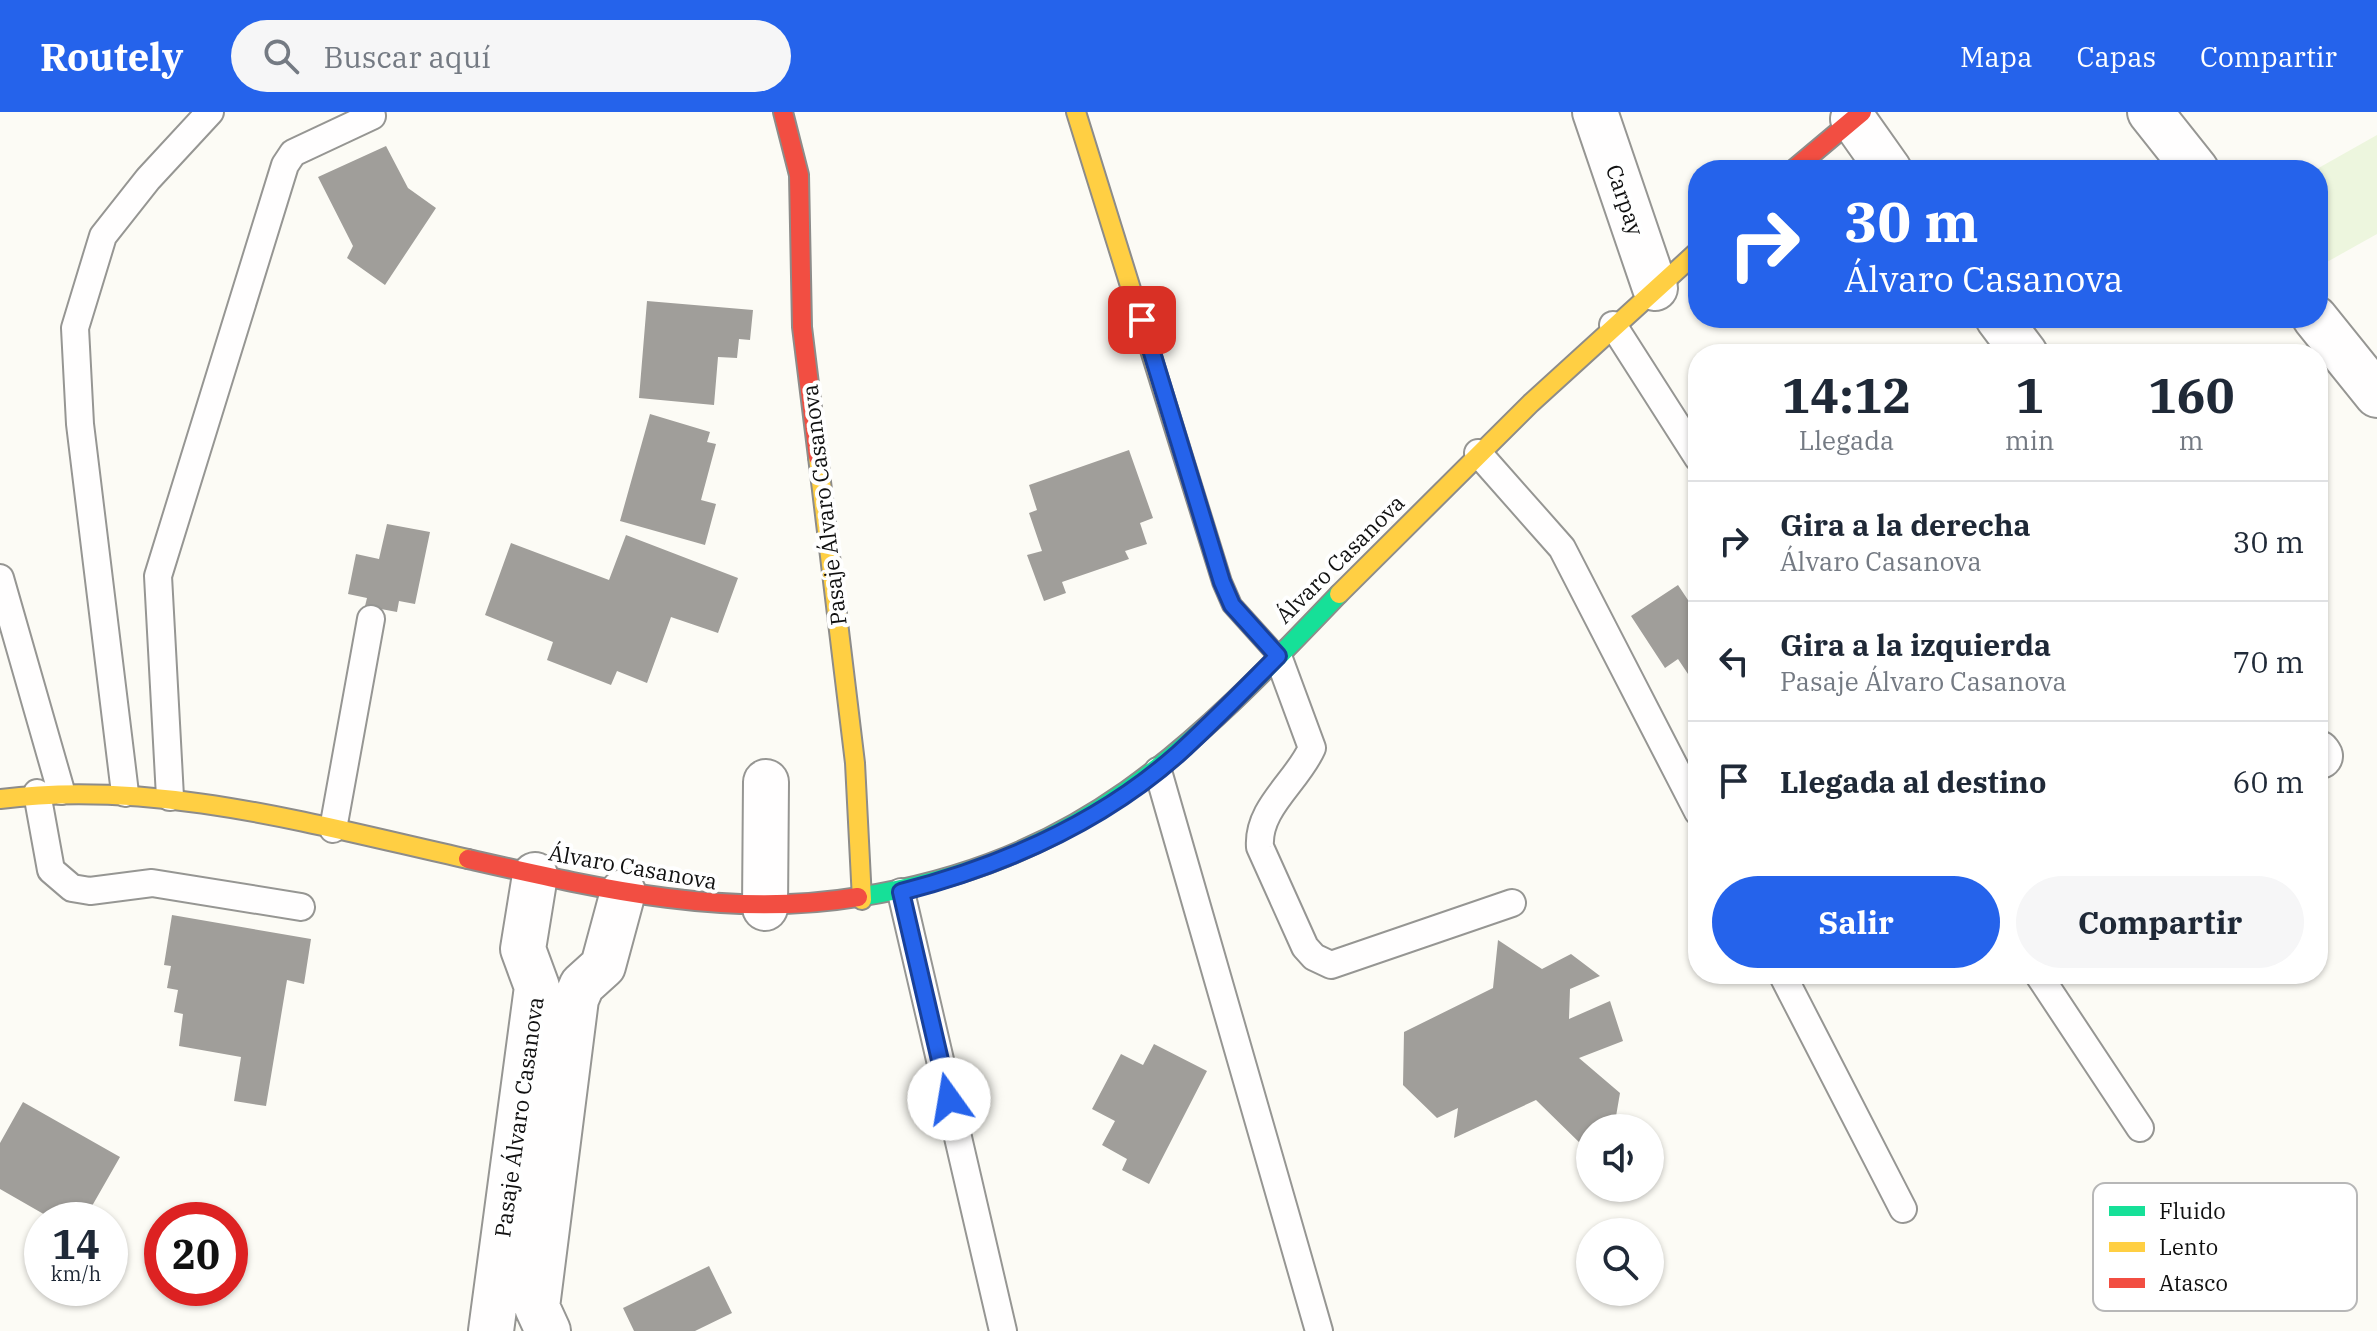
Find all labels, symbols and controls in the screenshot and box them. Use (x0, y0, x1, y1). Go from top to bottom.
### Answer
search box (231, 20, 791, 92)
text: Routely (40, 32, 183, 81)
icon: search (259, 34, 303, 78)
text: Buscar aquí (323, 37, 491, 76)
text: Mapa (1960, 38, 2033, 75)
text: Capas (2077, 38, 2156, 75)
text: Compartir (2200, 38, 2337, 75)
street label: Carpay (1600, 161, 1651, 239)
text: 30 m (1844, 185, 1979, 257)
icon: right (1712, 192, 1816, 296)
text: Álvaro Casanova (1844, 255, 2123, 302)
pin (1108, 286, 1176, 354)
icon: arrive (1120, 298, 1164, 342)
text: 14:12 (1782, 364, 1911, 426)
text: 1 (2015, 364, 2044, 426)
text: 160 (2148, 364, 2234, 426)
street label: Pasaje Álvaro Casanova (794, 383, 853, 627)
text: Llegada (1799, 423, 1894, 457)
text: min (2005, 423, 2054, 457)
text: m (2179, 423, 2204, 457)
street label: Álvaro Casanova (1269, 488, 1410, 629)
text: Gira a la derecha (1780, 505, 2031, 544)
icon: right (1712, 519, 1756, 563)
text: 30 m (2232, 522, 2304, 561)
text: Álvaro Casanova (1780, 544, 1982, 578)
text: Gira a la izquierda (1780, 625, 2051, 664)
icon: left (1712, 639, 1756, 683)
text: 70 m (2232, 642, 2304, 681)
text: Pasaje Álvaro Casanova (1780, 664, 2067, 698)
icon: arrive (1712, 759, 1756, 803)
text: Llegada al destino (1780, 762, 2046, 801)
text: 60 m (2232, 762, 2304, 801)
street label: Álvaro Casanova (546, 837, 720, 896)
button: Salir (1712, 876, 2000, 968)
button: Compartir (2016, 876, 2304, 968)
street label: Pasaje Álvaro Casanova (487, 995, 550, 1239)
position arrow (907, 1057, 991, 1141)
map controls (1576, 1114, 1664, 1306)
button: sound (1576, 1114, 1664, 1202)
legend (2093, 1183, 2357, 1311)
text: Fluido (2159, 1196, 2226, 1225)
speed limit sign: 20 (144, 1202, 248, 1306)
text: 14 (52, 1218, 100, 1270)
button: search (1576, 1218, 1664, 1306)
text: Lento (2159, 1232, 2218, 1261)
text: km/h (51, 1260, 101, 1287)
text: Atasco (2159, 1268, 2228, 1297)

